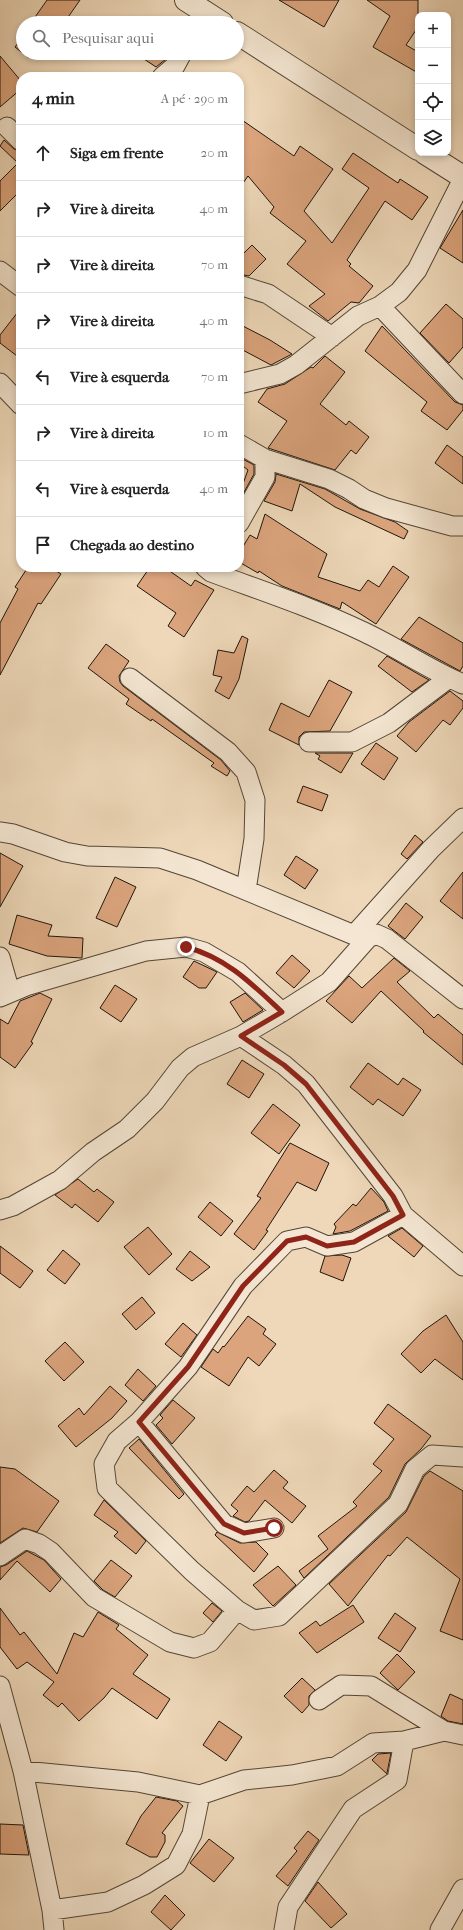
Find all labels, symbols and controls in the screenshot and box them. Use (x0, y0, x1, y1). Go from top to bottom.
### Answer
map controls (415, 12, 451, 156)
button: + (415, 12, 451, 48)
search box (16, 16, 244, 60)
icon: search (30, 27, 52, 49)
text: Pesquisar aqui (62, 29, 154, 47)
button: − (415, 48, 451, 84)
button: locate (415, 84, 451, 120)
text: 4 min (32, 88, 75, 108)
text: A pé · 290 m (161, 91, 228, 106)
button: layers (415, 120, 451, 156)
icon: ahead (32, 142, 54, 164)
text: Siga em frente (70, 144, 163, 162)
text: 20 m (201, 145, 228, 160)
icon: right (32, 198, 54, 220)
text: Vire à direita (70, 200, 154, 218)
text: 40 m (200, 201, 228, 216)
icon: right (32, 254, 54, 276)
text: Vire à direita (70, 256, 154, 274)
text: 70 m (201, 257, 228, 272)
icon: right (32, 310, 54, 332)
text: Vire à direita (70, 312, 154, 330)
text: 40 m (200, 313, 228, 328)
icon: left (32, 366, 54, 388)
text: Vire à esquerda (70, 368, 169, 386)
text: 70 m (201, 369, 228, 384)
icon: right (32, 422, 54, 444)
text: Vire à direita (70, 424, 154, 442)
text: 10 m (203, 425, 228, 440)
icon: left (32, 478, 54, 500)
text: Vire à esquerda (70, 480, 169, 498)
text: 40 m (200, 481, 228, 496)
icon: arrive (32, 534, 54, 556)
text: Chegada ao destino (70, 536, 194, 554)
route end (177, 938, 195, 956)
route start (265, 1519, 283, 1537)

